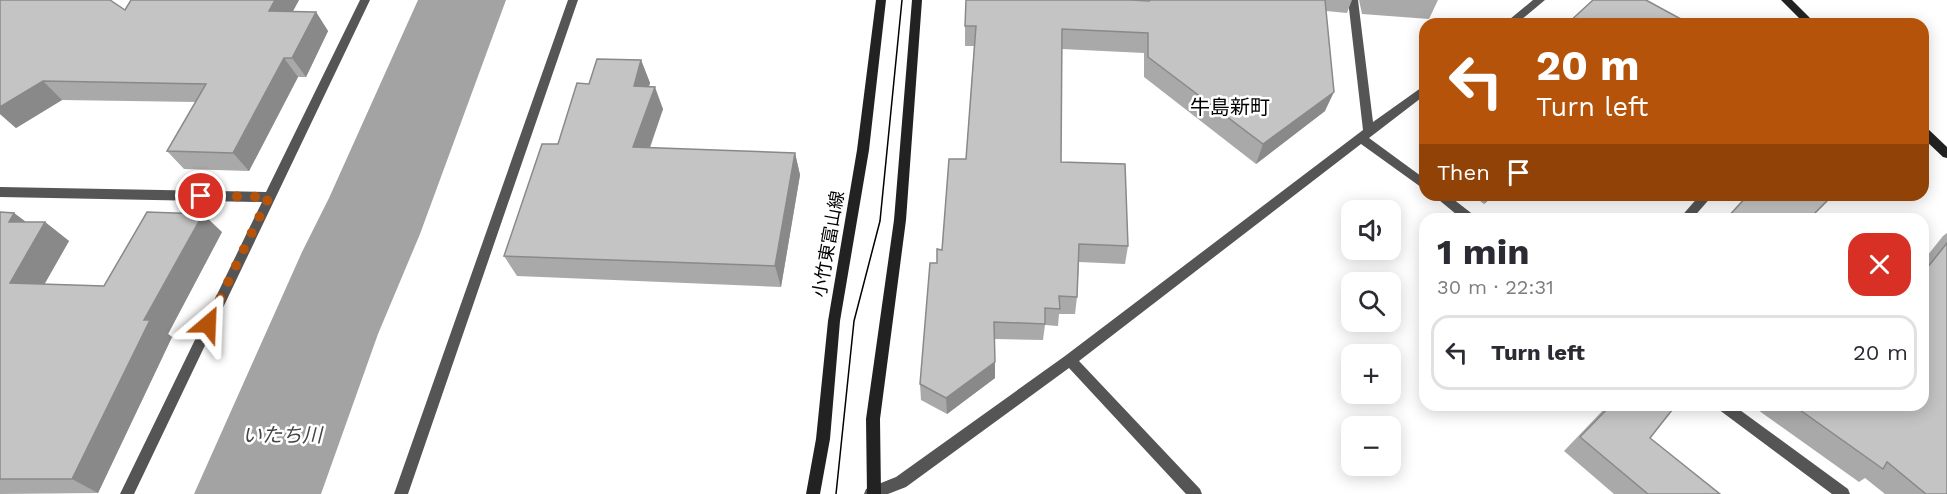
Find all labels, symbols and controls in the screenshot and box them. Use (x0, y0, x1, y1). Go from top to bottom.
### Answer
text: 20 m (1536, 41, 1640, 90)
icon: left (1437, 42, 1515, 120)
text: Turn left (1536, 91, 1648, 123)
district label: 牛島新町 (1190, 95, 1270, 119)
icon: arrive (1502, 156, 1535, 189)
text: Then (1437, 160, 1490, 185)
pin (175, 170, 226, 221)
icon: arrive (184, 179, 217, 212)
street label: 小竹東富山線 (808, 189, 848, 299)
map controls (1341, 200, 1401, 476)
button: sound (1341, 200, 1401, 260)
text: 1 min (1437, 231, 1529, 273)
button: close (1848, 233, 1911, 296)
button: search (1341, 272, 1401, 332)
text: 30 m · 22:31 (1437, 275, 1554, 299)
position arrow (176, 292, 240, 356)
icon: left (1440, 336, 1473, 369)
text: Turn left (1491, 340, 1585, 365)
text: 20 m (1853, 340, 1908, 365)
button: + (1341, 344, 1401, 404)
button: − (1341, 416, 1401, 476)
water label: いたち川 (242, 423, 324, 447)

